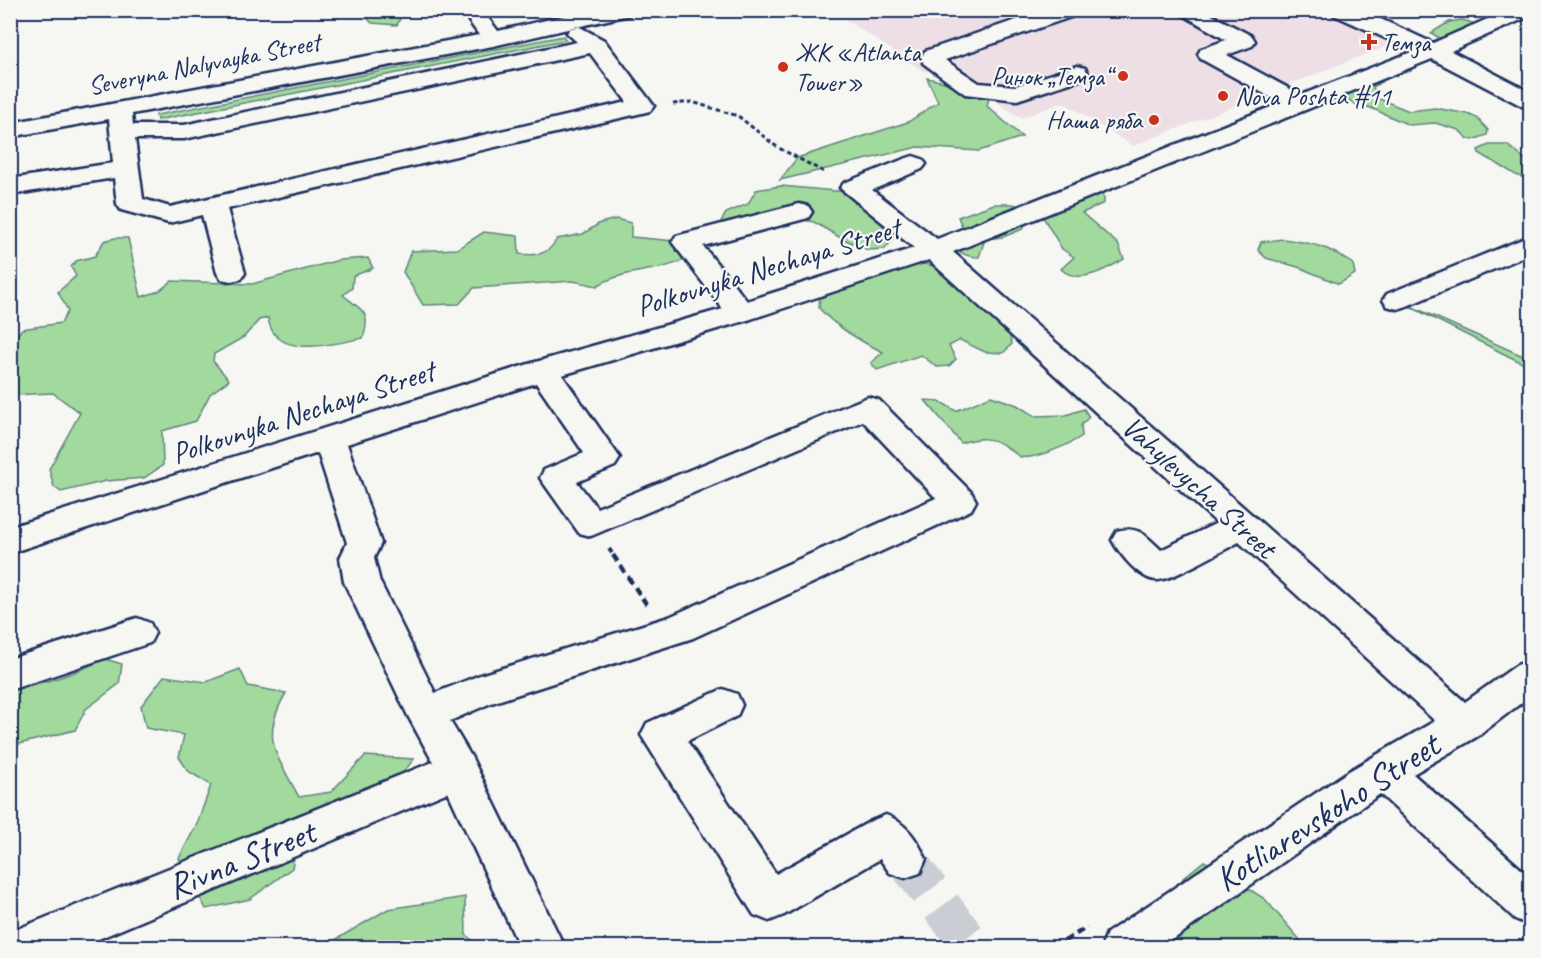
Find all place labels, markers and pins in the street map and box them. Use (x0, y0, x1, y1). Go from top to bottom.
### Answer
place label: Темза (1381, 26, 1432, 59)
marker: Темза (1362, 35, 1376, 49)
place label: ЖК «Atlanta Tower» (795, 36, 922, 99)
marker: ЖК «Atlanta Tower» (776, 60, 790, 74)
place label: Ринок „Темза“ (991, 60, 1116, 93)
marker: Ринок „Темза“ (1116, 69, 1130, 83)
place label: Nova Poshta #11 (1235, 80, 1392, 113)
marker: Nova Poshta #11 (1216, 89, 1230, 103)
place label: Наша ряба (1046, 104, 1144, 137)
marker: Наша ряба (1147, 113, 1161, 127)

